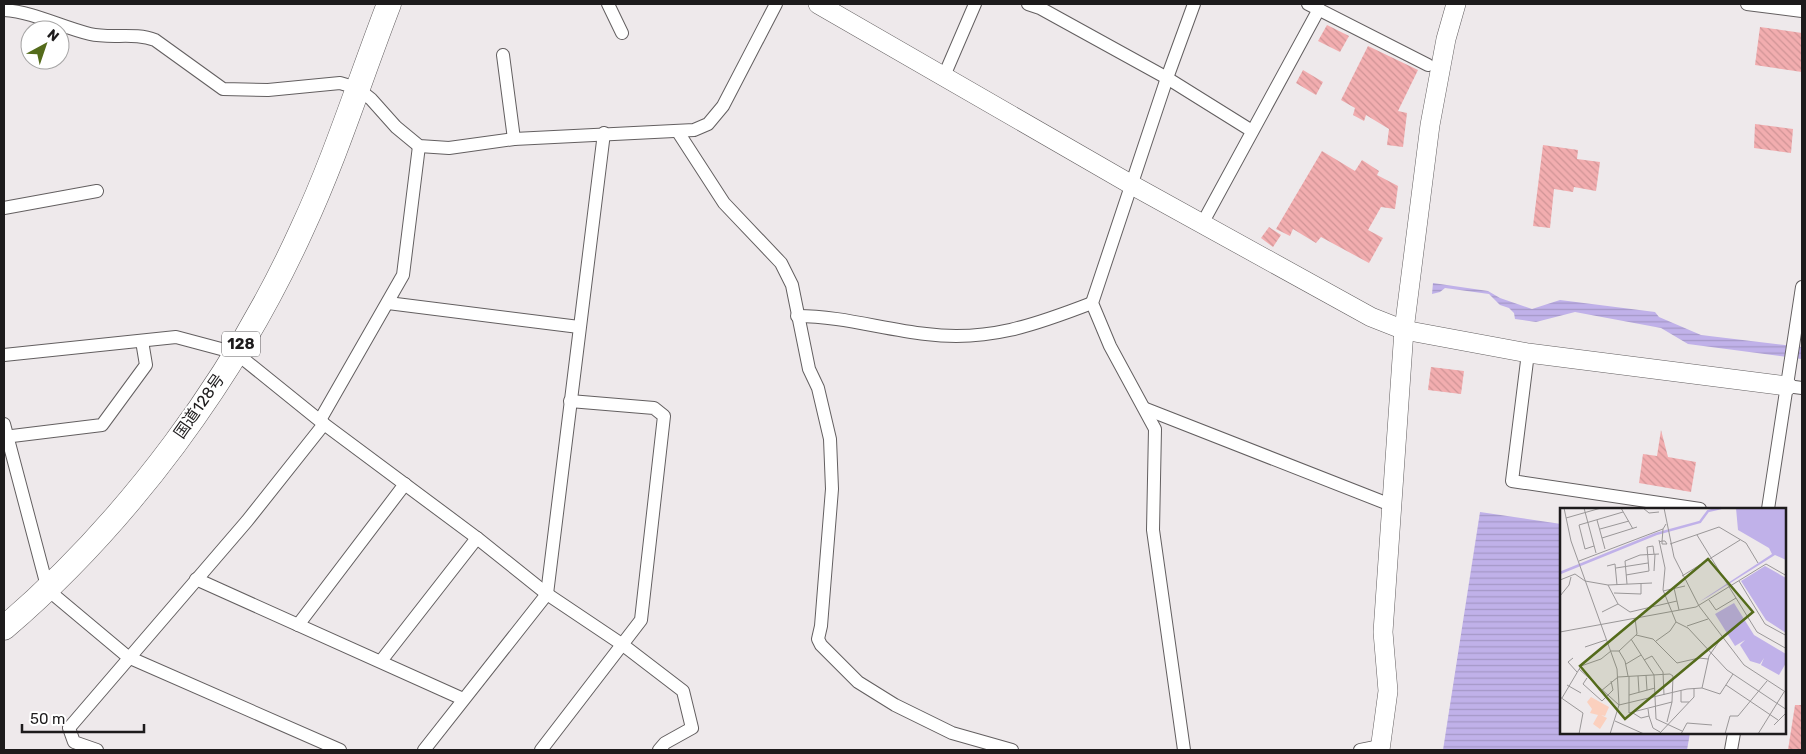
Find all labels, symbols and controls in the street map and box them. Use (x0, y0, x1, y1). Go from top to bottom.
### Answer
north arrow (20, 20, 70, 70)
text: N (44, 26, 62, 45)
road number: 128 (222, 332, 260, 356)
street label: 国道128号 (170, 370, 228, 442)
inset map (1560, 508, 1786, 734)
scale bar (22, 702, 145, 734)
text: 50 m (30, 710, 65, 728)

